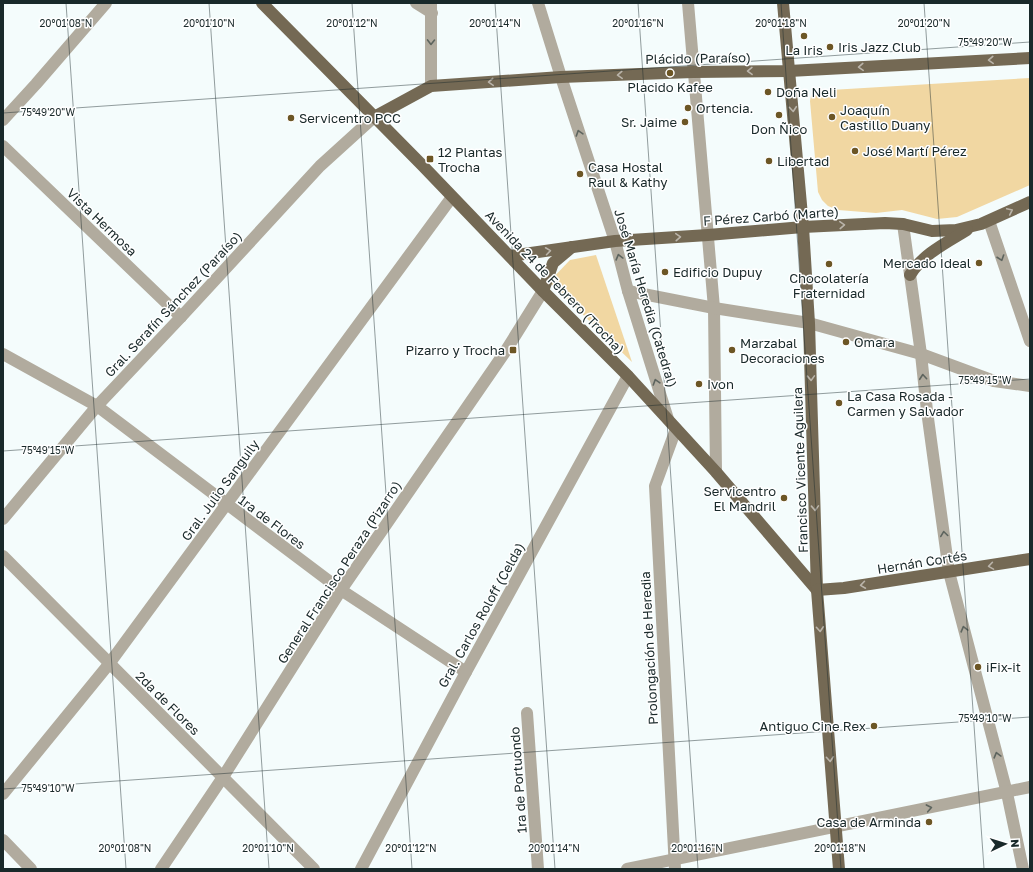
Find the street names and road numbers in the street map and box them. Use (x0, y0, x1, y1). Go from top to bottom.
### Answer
street label: Plácido (Paraíso) (645, 49, 751, 67)
street label: Vista Hermosa (64, 185, 140, 259)
street label: F Pérez Carbó (Marte) (703, 203, 839, 229)
street label: Avenida 24 de Febrero (Trocha) (482, 207, 628, 357)
street label: José María Heredia (Catedral) (611, 207, 681, 389)
street label: Gral. Serafín Sánchez (Paraíso) (101, 228, 245, 380)
street label: Francisco Vicente Aguilera (789, 387, 811, 553)
street label: Gral. Julio Sanguily (178, 436, 263, 544)
street label: General Francisco Peraza (Pizarro) (274, 478, 404, 666)
street label: 1ra de Flores (235, 492, 309, 552)
street label: Gral. Carlos Roloff (Celda) (434, 540, 528, 690)
street label: Hernán Cortés (876, 547, 968, 577)
street label: Prolongación de Heredia (637, 571, 661, 725)
street label: 2da de Flores (133, 668, 203, 738)
street label: 1ra de Portuondo (506, 726, 530, 834)

